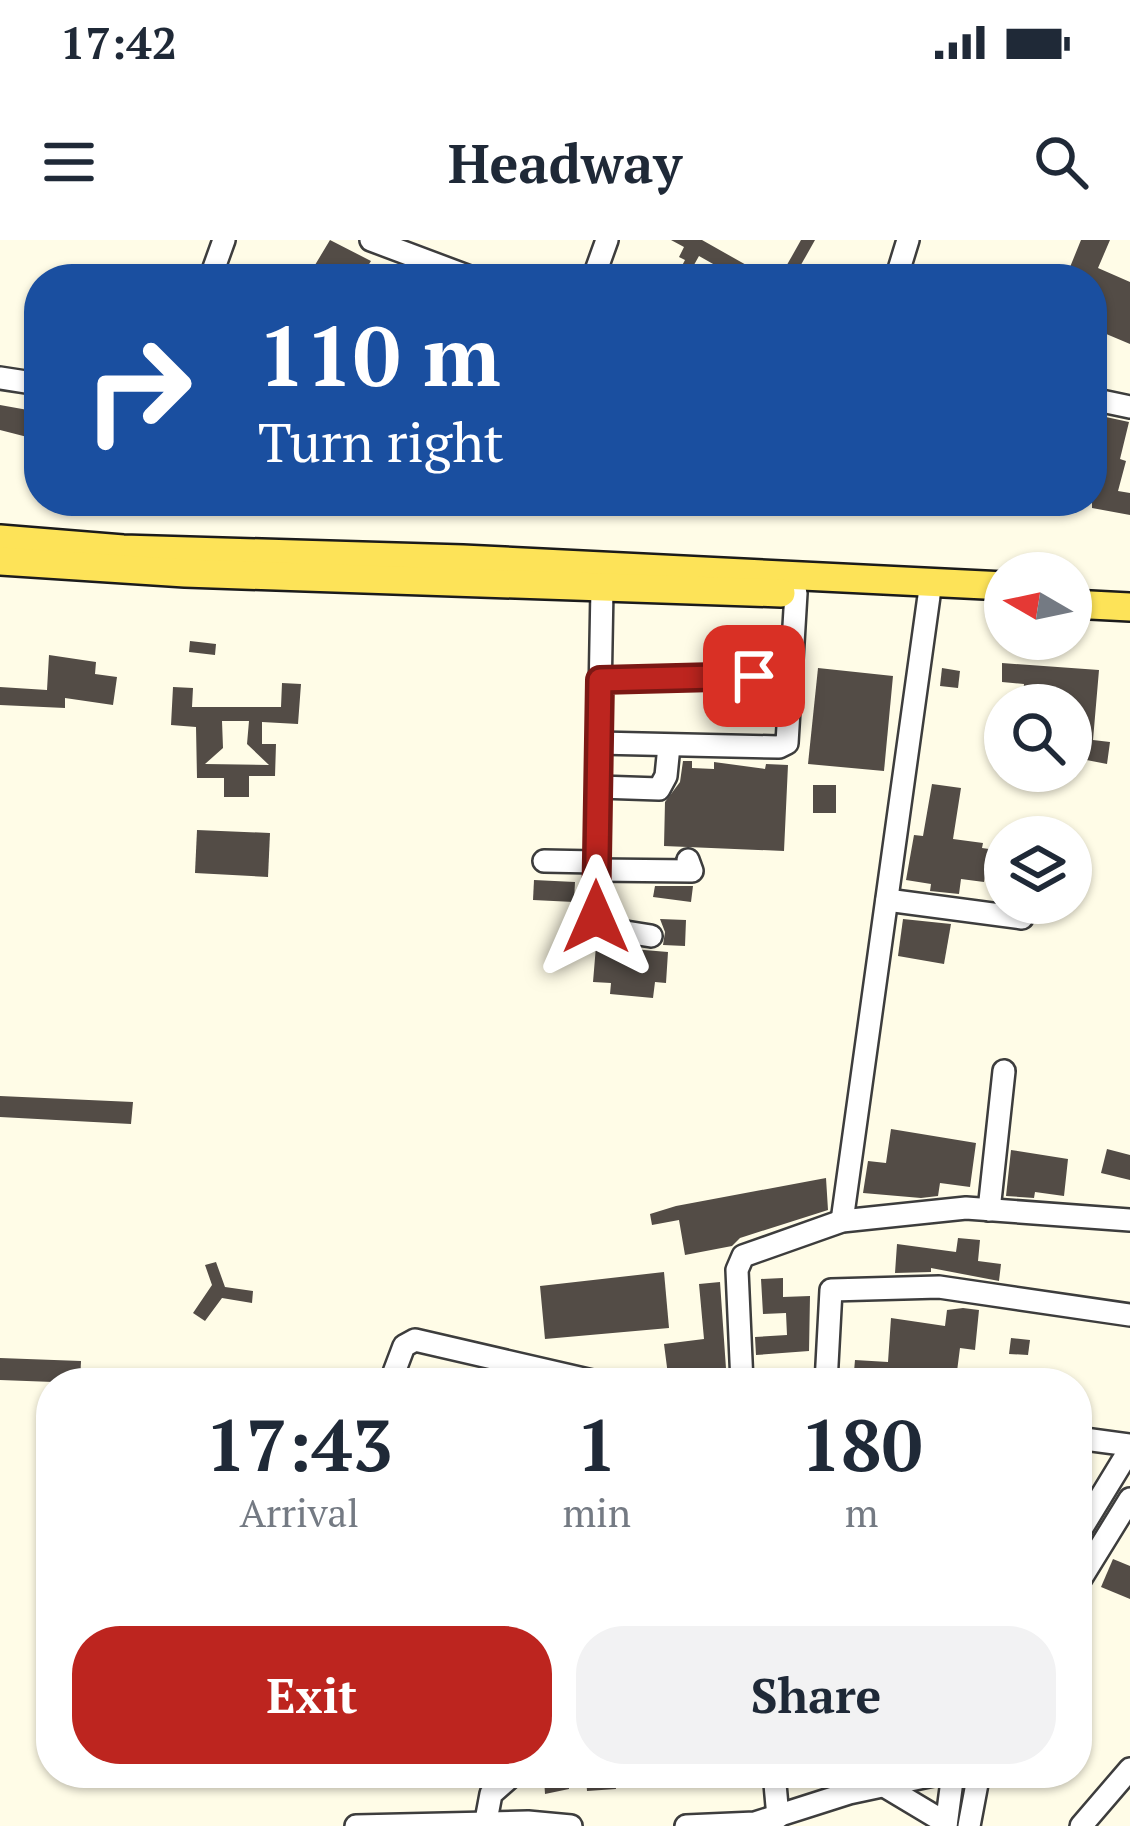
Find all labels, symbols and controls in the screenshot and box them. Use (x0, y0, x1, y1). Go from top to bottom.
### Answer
text: 17:42 (60, 12, 177, 72)
text: Headway (448, 127, 682, 198)
icon: menu (36, 129, 102, 195)
icon: search (1028, 129, 1094, 195)
text: 110 m (258, 299, 501, 410)
icon: right (60, 312, 216, 468)
text: Turn right (258, 406, 504, 477)
north arrow (984, 552, 1092, 660)
map controls (984, 552, 1092, 924)
pin (703, 625, 805, 727)
icon: arrive (721, 643, 787, 709)
button: search (984, 684, 1092, 792)
button: layers (984, 816, 1092, 924)
position arrow (533, 854, 659, 980)
text: 17:43 (205, 1396, 393, 1492)
text: 1 (576, 1396, 617, 1492)
text: 180 (800, 1396, 922, 1492)
text: Arrival (239, 1486, 359, 1538)
text: min (562, 1486, 631, 1538)
text: m (845, 1486, 878, 1538)
button: Exit (72, 1626, 552, 1764)
button: Share (576, 1626, 1056, 1764)

